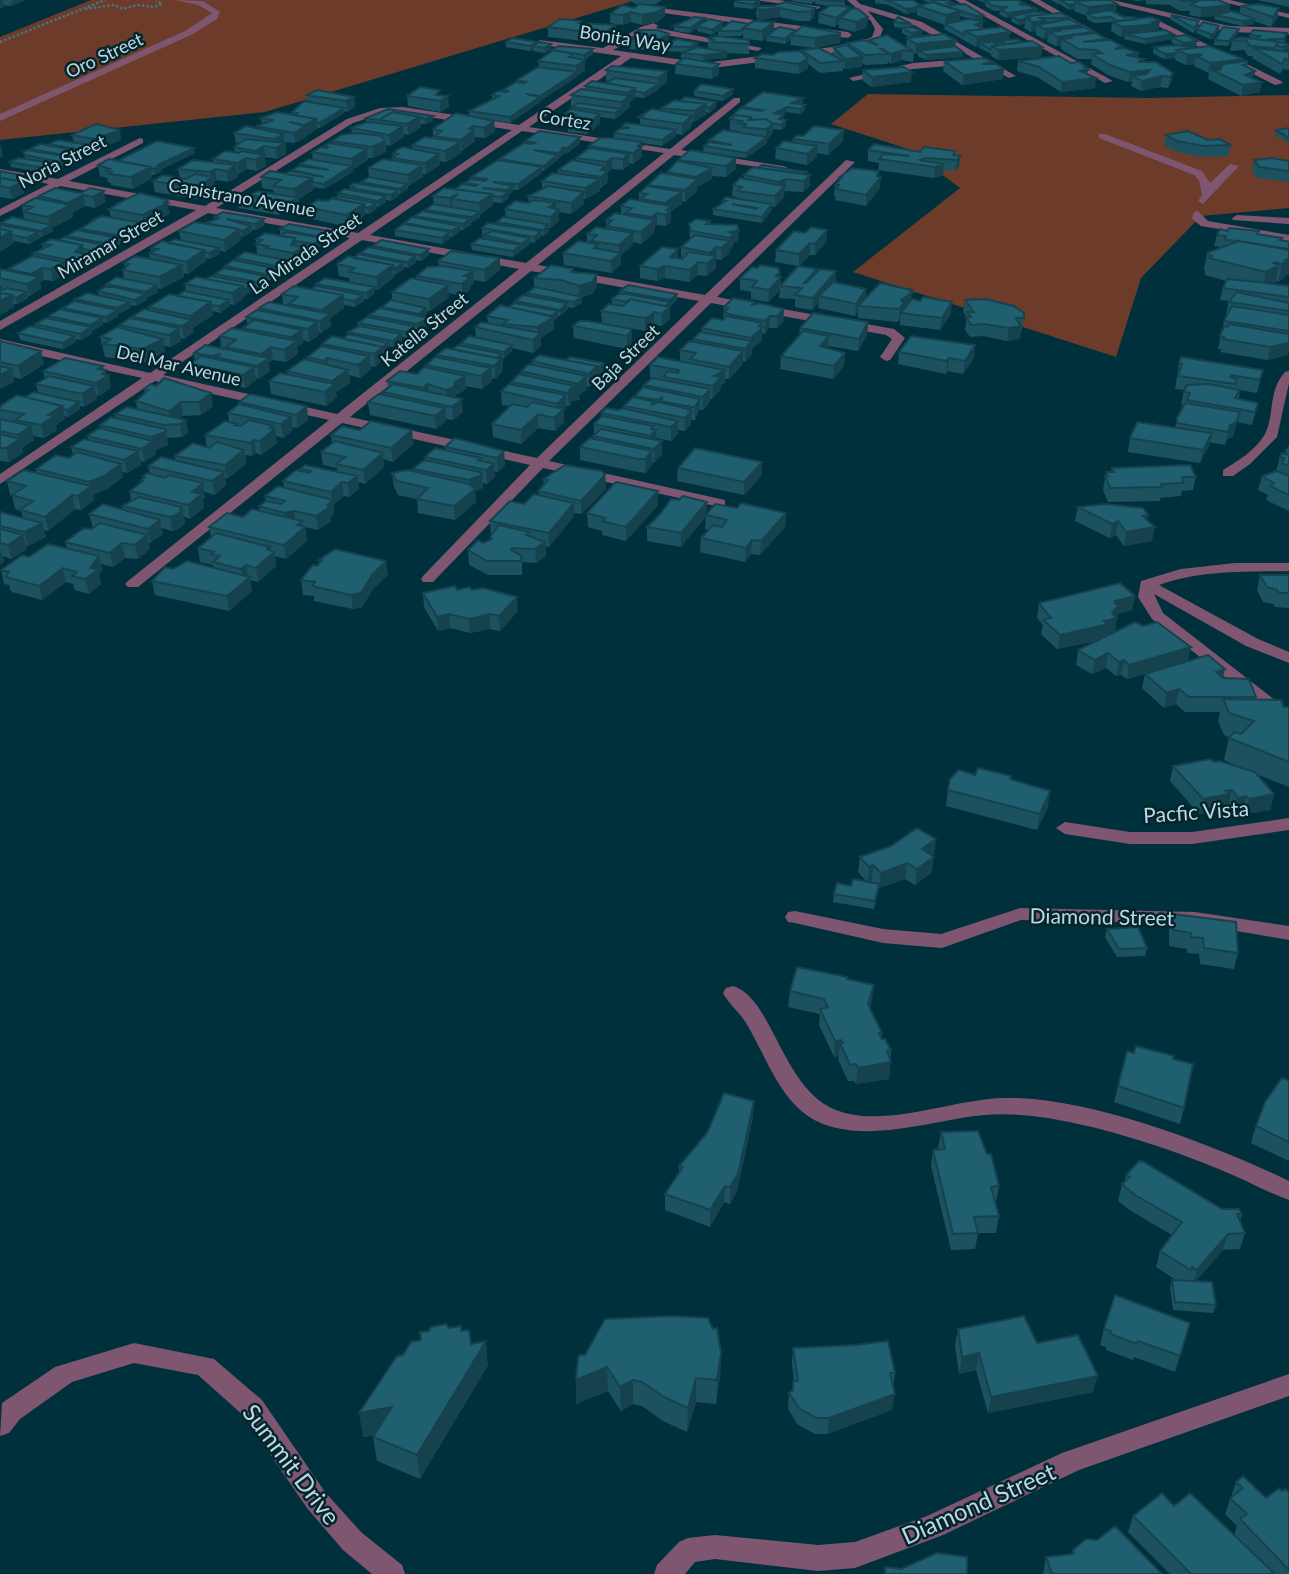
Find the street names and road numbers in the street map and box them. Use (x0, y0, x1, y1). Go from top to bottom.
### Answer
street label: Bonita Way (578, 20, 673, 56)
street label: Oro Street (62, 27, 147, 82)
street label: Cortez (537, 104, 593, 134)
street label: Noria Street (14, 129, 110, 192)
street label: Capistrano Avenue (167, 173, 317, 221)
street label: Miramar Street (53, 205, 167, 283)
street label: La Mirada Street (245, 207, 366, 298)
street label: Katella Street (376, 287, 473, 371)
street label: Baja Street (587, 319, 664, 395)
street label: Del Mar Avenue (115, 340, 243, 390)
street label: Pacfic Vista (1142, 795, 1250, 827)
street label: Diamond Street (1030, 902, 1175, 930)
street label: Summit Drive (237, 1398, 347, 1530)
street label: Diamond Street (897, 1456, 1060, 1550)

